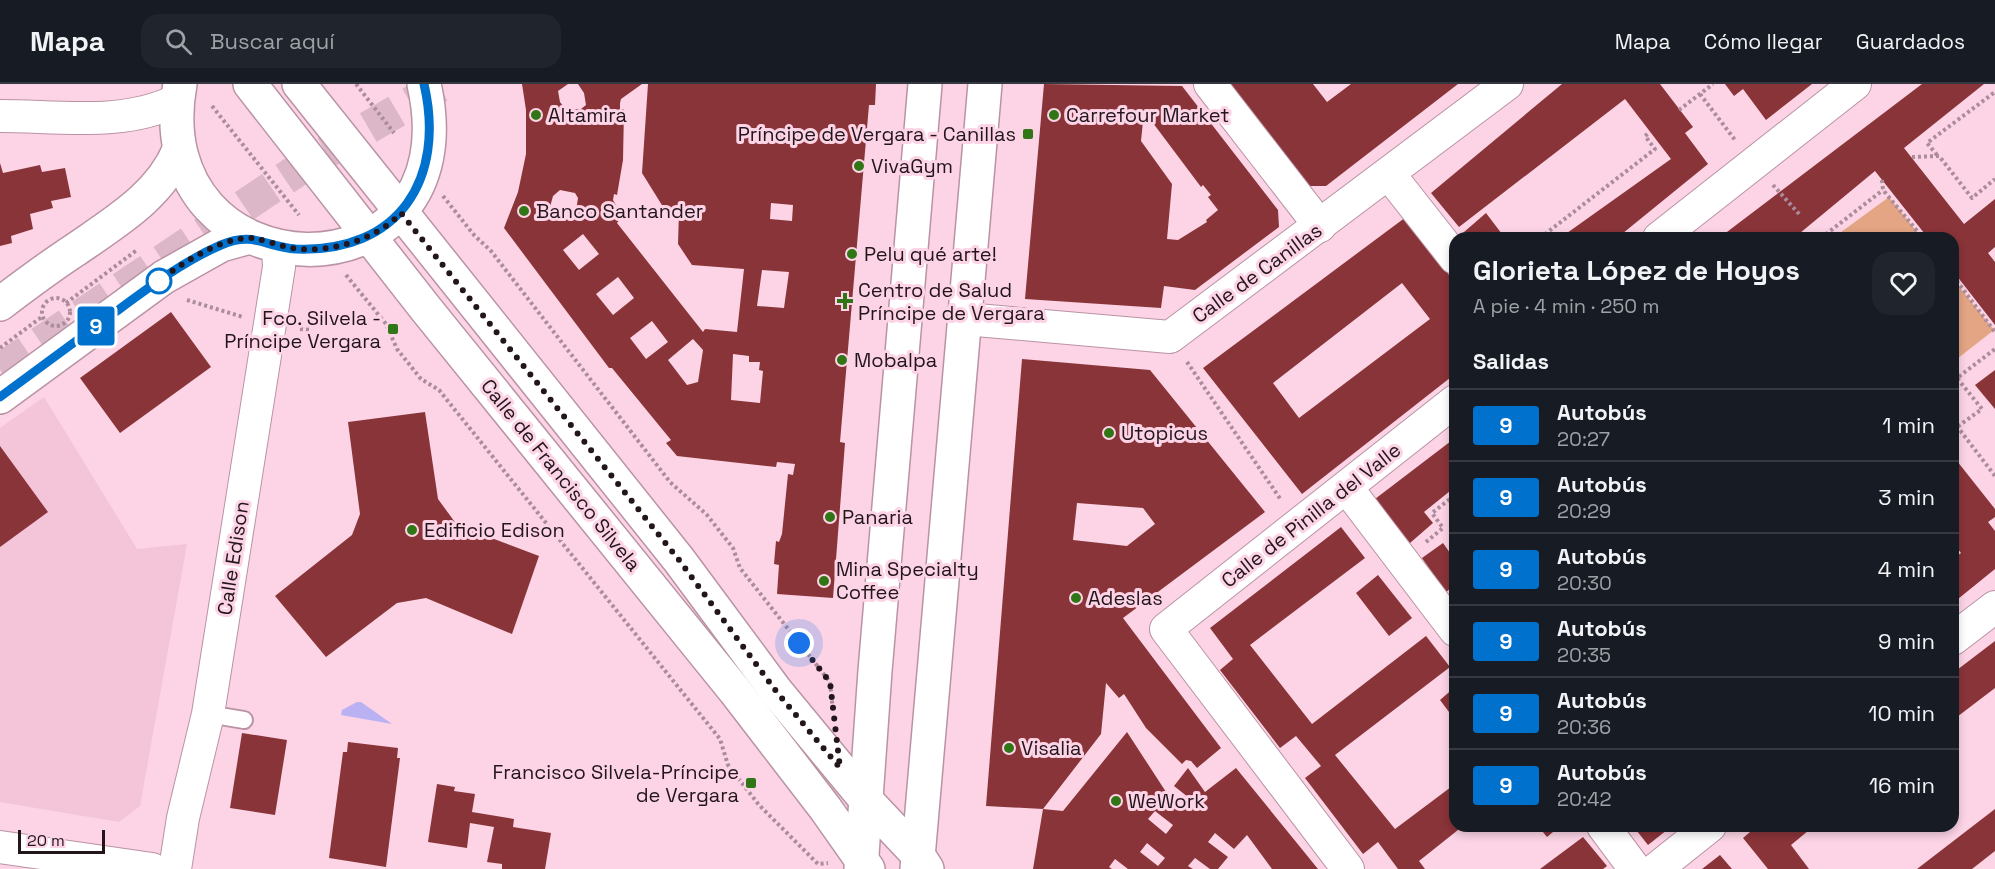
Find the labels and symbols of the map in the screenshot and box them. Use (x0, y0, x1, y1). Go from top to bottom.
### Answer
place label: Altamira (548, 102, 627, 128)
place label: Carrefour Market (1066, 102, 1229, 128)
marker: Altamira (529, 108, 543, 122)
marker: Carrefour Market (1047, 108, 1061, 122)
place label: Príncipe de Vergara - Canillas (738, 121, 1016, 147)
marker: Príncipe de Vergara - Canillas (1021, 127, 1035, 141)
place label: VivaGym (871, 153, 953, 179)
marker: VivaGym (852, 159, 866, 173)
place label: Banco Santander (536, 198, 703, 224)
marker: Banco Santander (517, 204, 531, 218)
street label: Calle de Canillas (1187, 217, 1327, 329)
place label: Pelu qué arte! (864, 241, 997, 267)
marker: Pelu qué arte! (845, 247, 859, 261)
unlabelled marker (146, 268, 172, 294)
place label: Centro de Salud Príncipe de Vergara (858, 277, 1045, 326)
marker: Centro de Salud Príncipe de Vergara (836, 292, 854, 310)
place label: Fco. Silvela - Príncipe Vergara (224, 305, 381, 354)
line badge: 9 (76, 306, 116, 346)
marker: Fco. Silvela - Príncipe Vergara (386, 322, 400, 336)
place label: Mobalpa (854, 347, 937, 373)
marker: Mobalpa (835, 353, 849, 367)
street label: Calle de Francisco Silvela (475, 373, 647, 577)
place label: Utopicus (1121, 420, 1208, 446)
marker: Utopicus (1102, 426, 1116, 440)
street label: Calle de Pinilla del Valle (1216, 437, 1406, 593)
street label: Calle Edison (211, 499, 255, 617)
place label: Panaria (842, 504, 913, 530)
marker: Panaria (823, 510, 837, 524)
place label: Edificio Edison (424, 517, 565, 543)
marker: Edificio Edison (405, 523, 419, 537)
place label: Mina Specialty Coffee (836, 556, 979, 605)
marker: Mina Specialty Coffee (817, 574, 831, 588)
place label: Adeslas (1088, 585, 1163, 611)
marker: Adeslas (1069, 591, 1083, 605)
your location (784, 628, 814, 658)
place label: Visalia (1021, 735, 1082, 761)
marker: Visalia (1002, 741, 1016, 755)
place label: Francisco Silvela-Príncipe de Vergara (492, 759, 739, 808)
marker: Francisco Silvela-Príncipe de Vergara (744, 776, 758, 790)
place label: WeWork (1128, 788, 1205, 814)
marker: WeWork (1109, 794, 1123, 808)
scale bar (18, 827, 105, 854)

